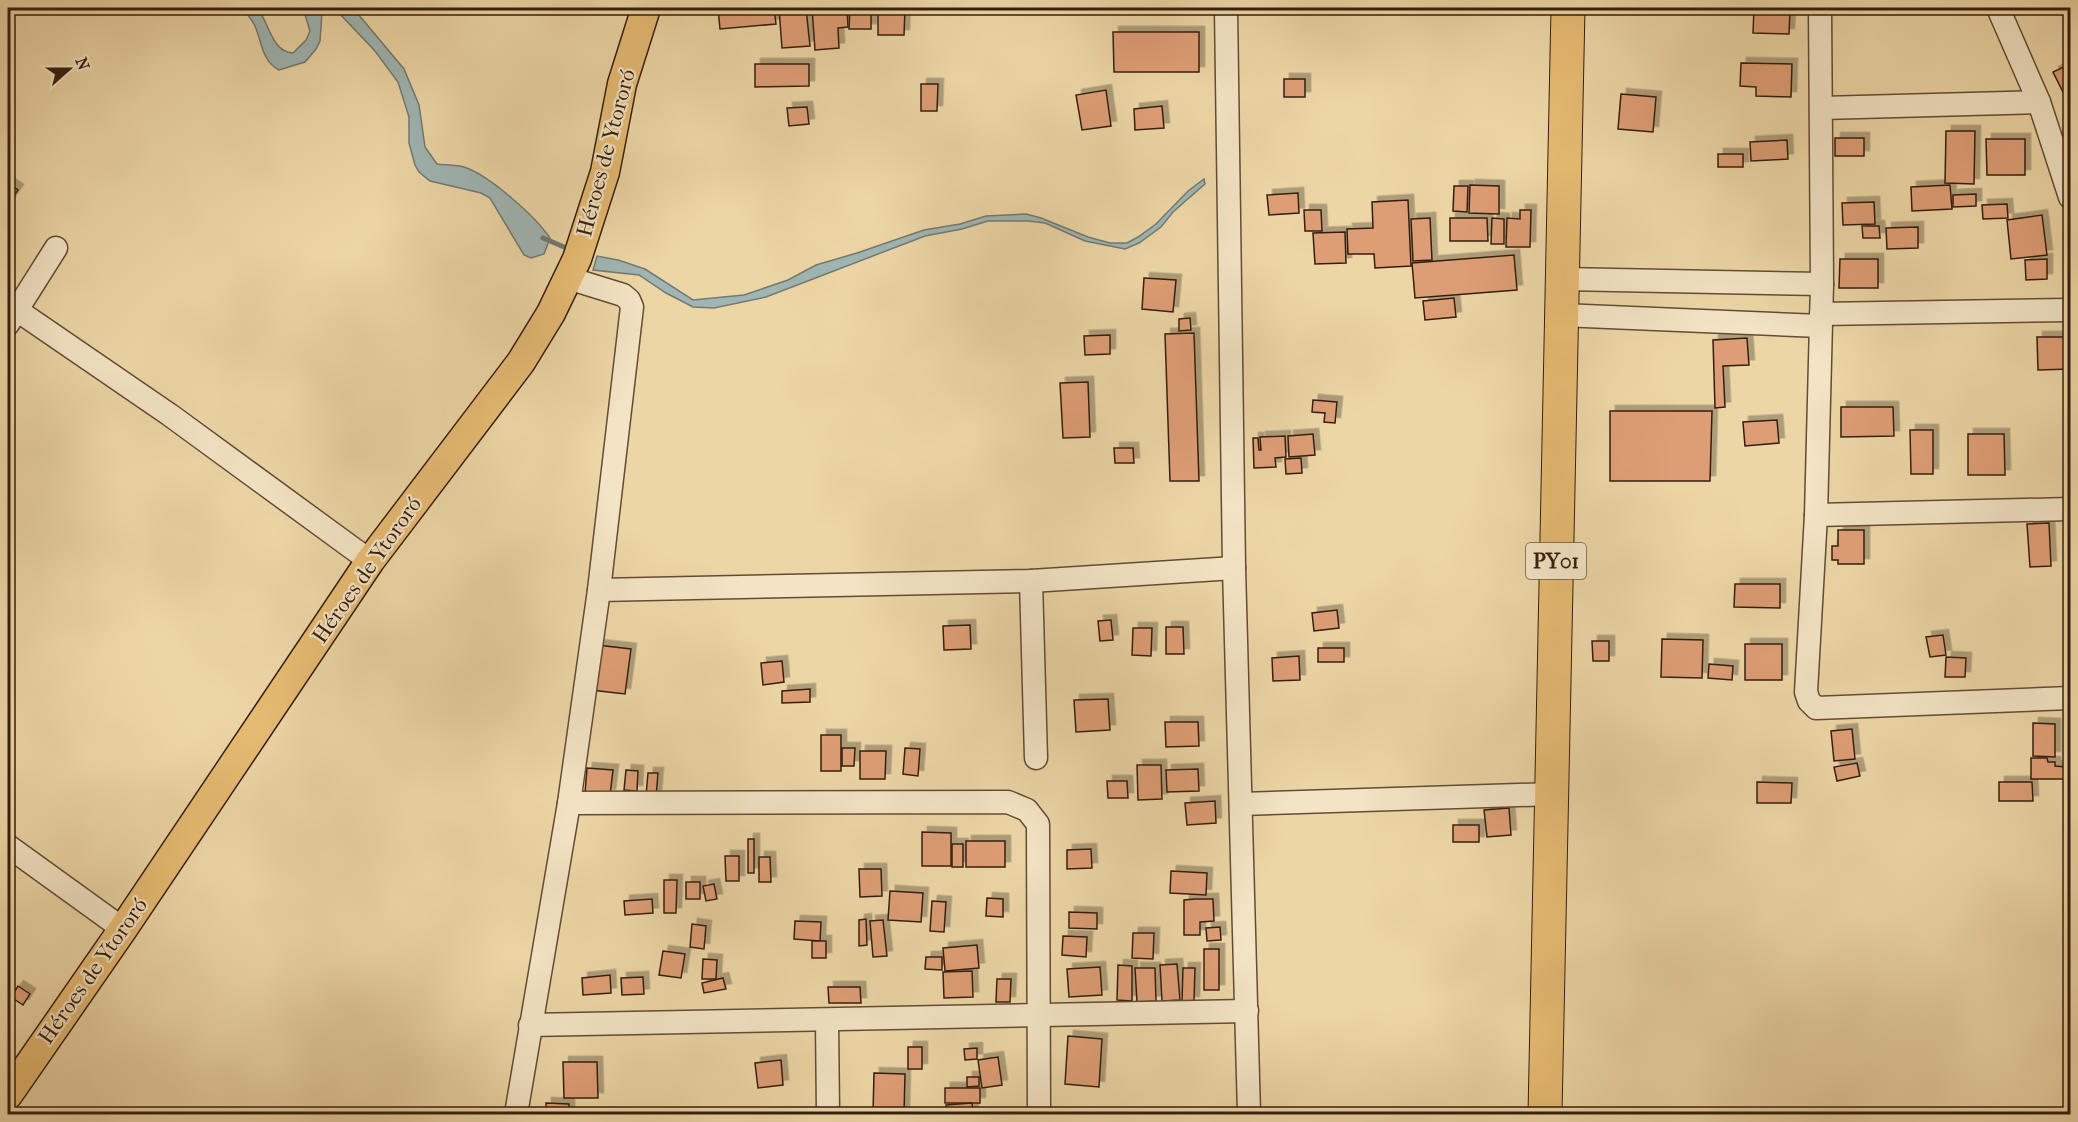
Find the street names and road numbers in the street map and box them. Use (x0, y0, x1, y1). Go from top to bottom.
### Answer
street label: Héroes de Ytororó (571, 66, 641, 240)
street label: Héroes de Ytororó (307, 492, 427, 648)
road number: PY01 (1526, 543, 1586, 579)
street label: Héroes de Ytororó (33, 893, 153, 1049)

